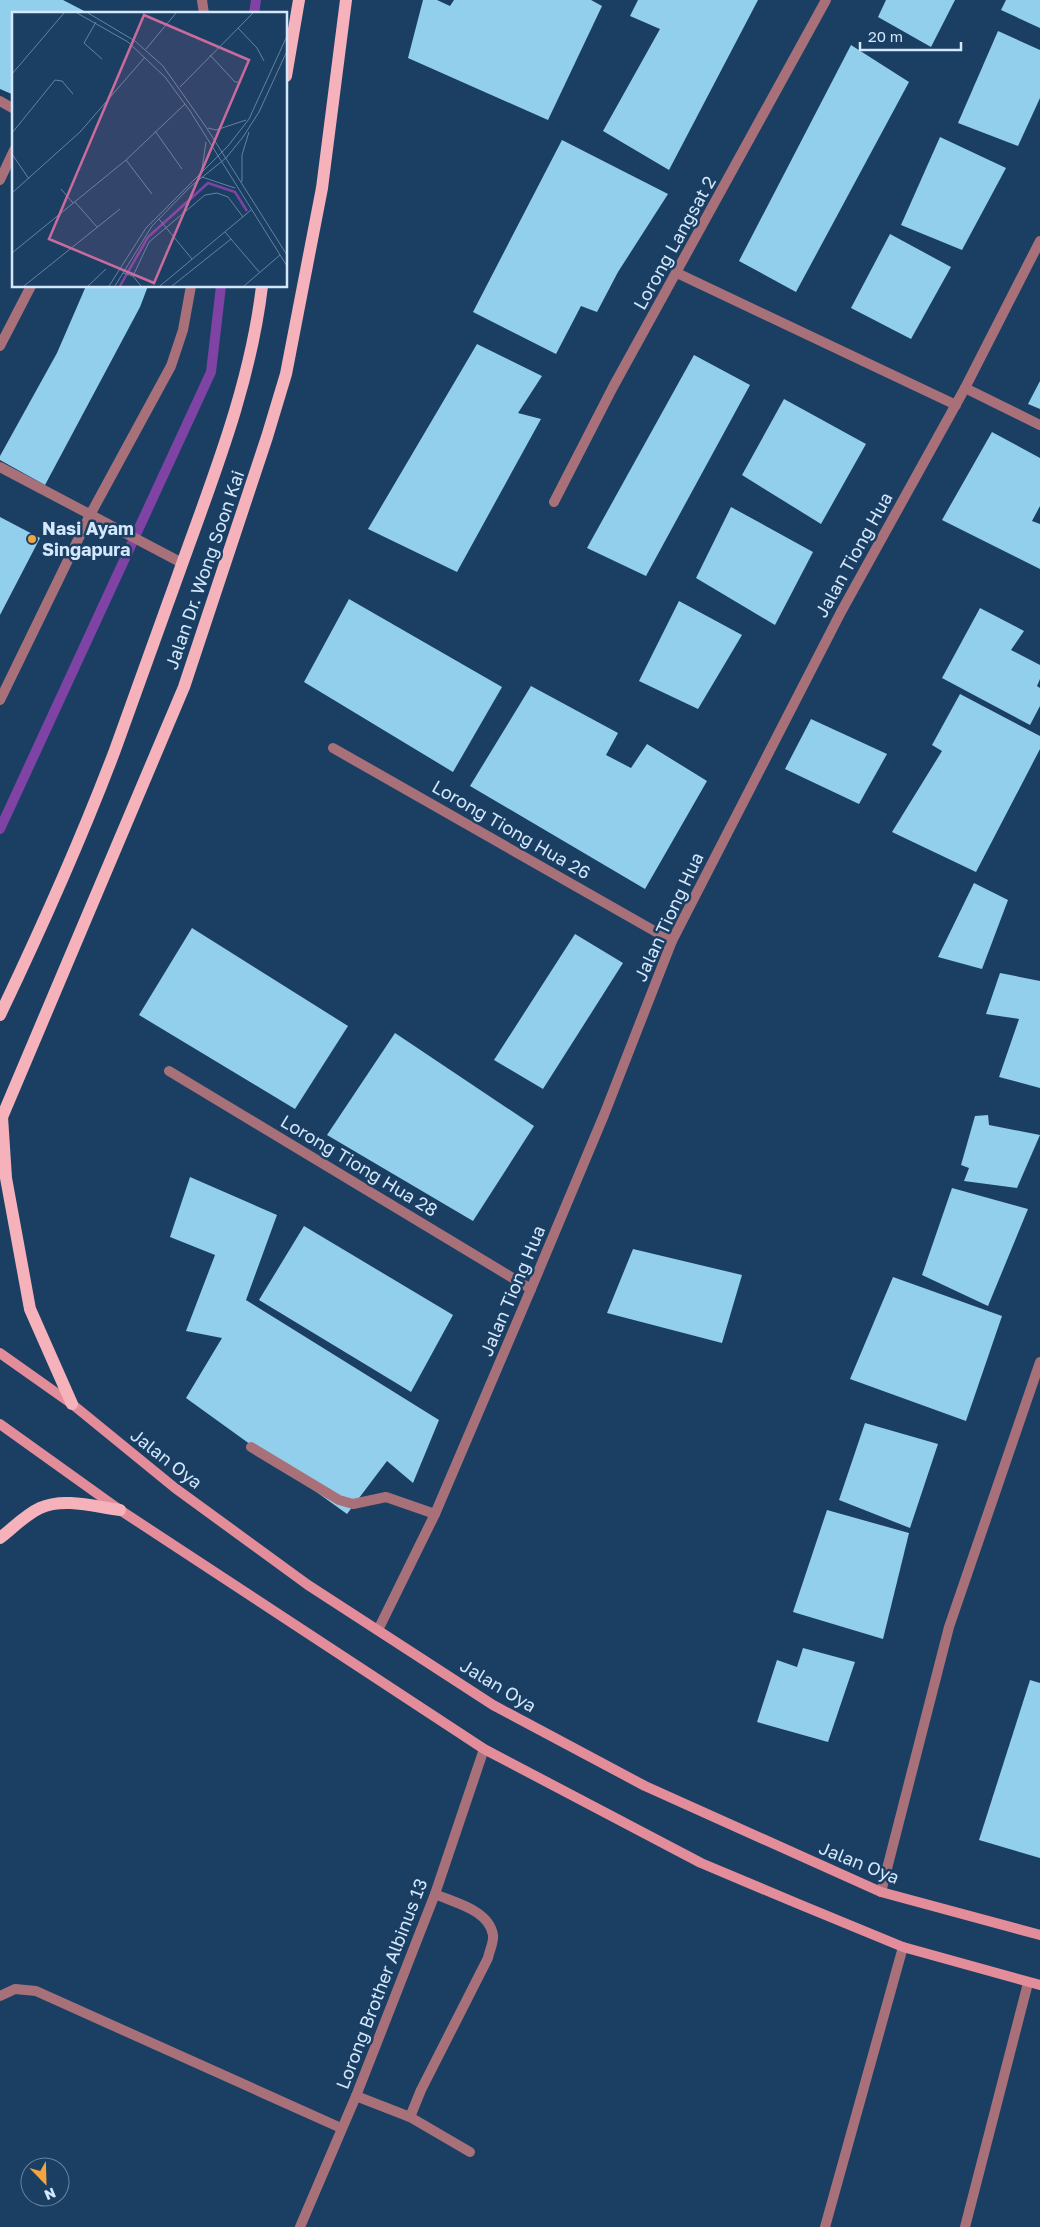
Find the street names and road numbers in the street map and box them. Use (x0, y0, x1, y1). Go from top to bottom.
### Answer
street label: Lorong Langsat 2 (628, 172, 720, 313)
street label: Jalan Dr. Wong Soon Kai (160, 467, 248, 672)
street label: Jalan Tiong Hua (810, 488, 897, 621)
street label: Lorong Tiong Hua 26 (428, 775, 595, 883)
street label: Jalan Tiong Hua (629, 849, 708, 985)
street label: Lorong Tiong Hua 28 (277, 1110, 442, 1221)
street label: Jalan Tiong Hua (475, 1222, 550, 1359)
street label: Jalan Oya (126, 1423, 207, 1493)
street label: Jalan Oya (457, 1654, 540, 1716)
street label: Jalan Oya (816, 1836, 903, 1888)
street label: Lorong Brother Albinus 13 (331, 1875, 431, 2092)

